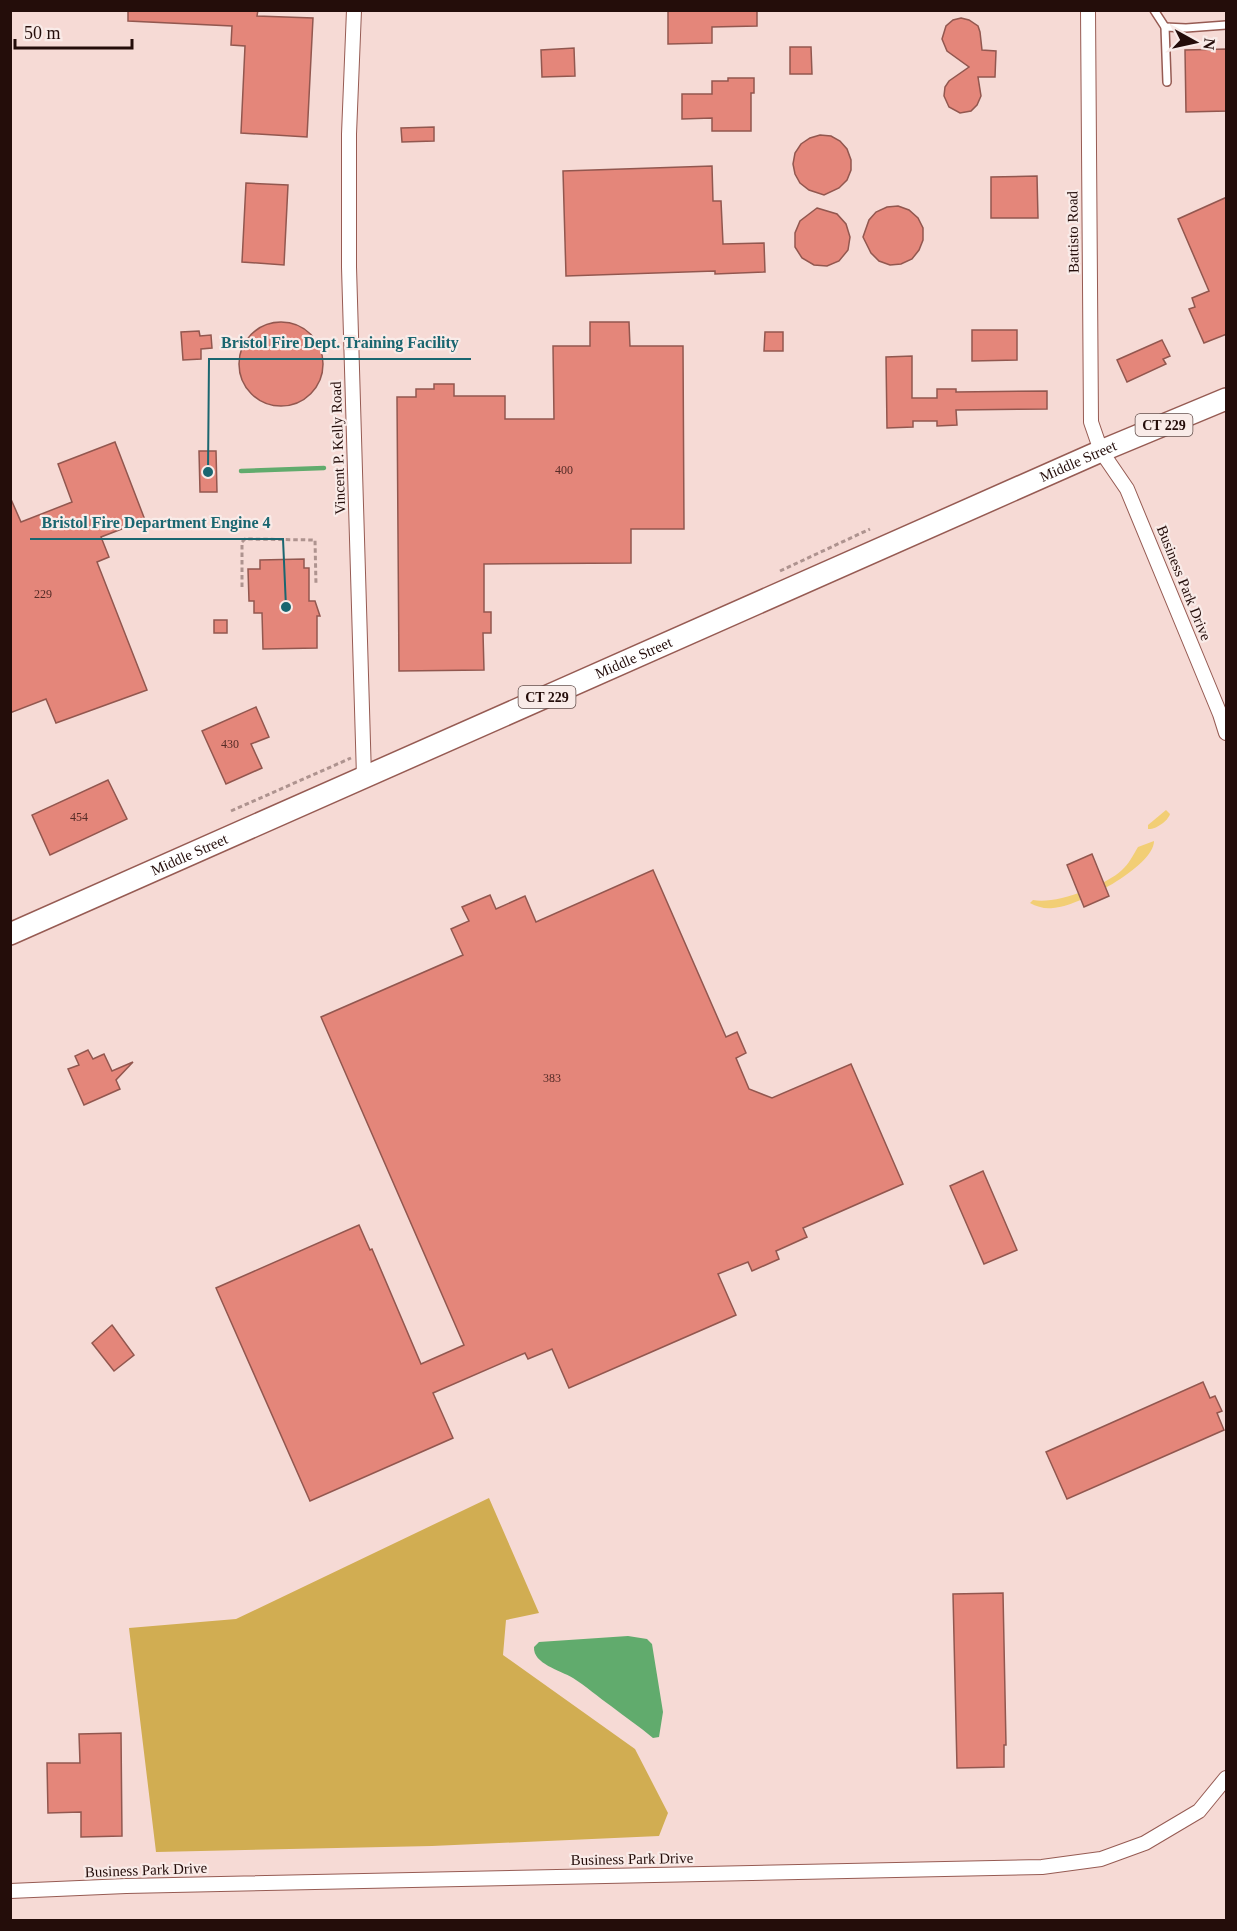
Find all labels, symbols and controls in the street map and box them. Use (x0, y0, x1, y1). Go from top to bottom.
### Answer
scale bar (15, 12, 132, 50)
north arrow (1165, 12, 1225, 72)
text: 50 m (24, 23, 61, 43)
text: N (1200, 37, 1219, 51)
street label: Battisto Road (1064, 190, 1082, 273)
callout: Bristol Fire Dept. Training Facility (209, 325, 471, 359)
text: Bristol Fire Dept. Training Facility (221, 334, 459, 352)
street label: Vincent P. Kelly Road (328, 381, 348, 515)
road number: CT 229 (1136, 414, 1192, 436)
street label: Middle Street (1037, 437, 1120, 485)
house number: 400 (555, 463, 573, 477)
callout: Bristol Fire Department Engine 4 (30, 505, 283, 539)
text: Bristol Fire Department Engine 4 (41, 514, 271, 532)
street label: Business Park Drive (1154, 523, 1214, 643)
house number: 229 (34, 587, 52, 601)
street label: Middle Street (593, 634, 675, 682)
road number: CT 229 (518, 686, 576, 708)
house number: 430 (221, 737, 239, 751)
house number: 454 (70, 810, 88, 824)
street label: Middle Street (148, 830, 231, 879)
house number: 383 (543, 1071, 561, 1085)
street label: Business Park Drive (571, 1850, 694, 1868)
street label: Business Park Drive (85, 1860, 208, 1880)

